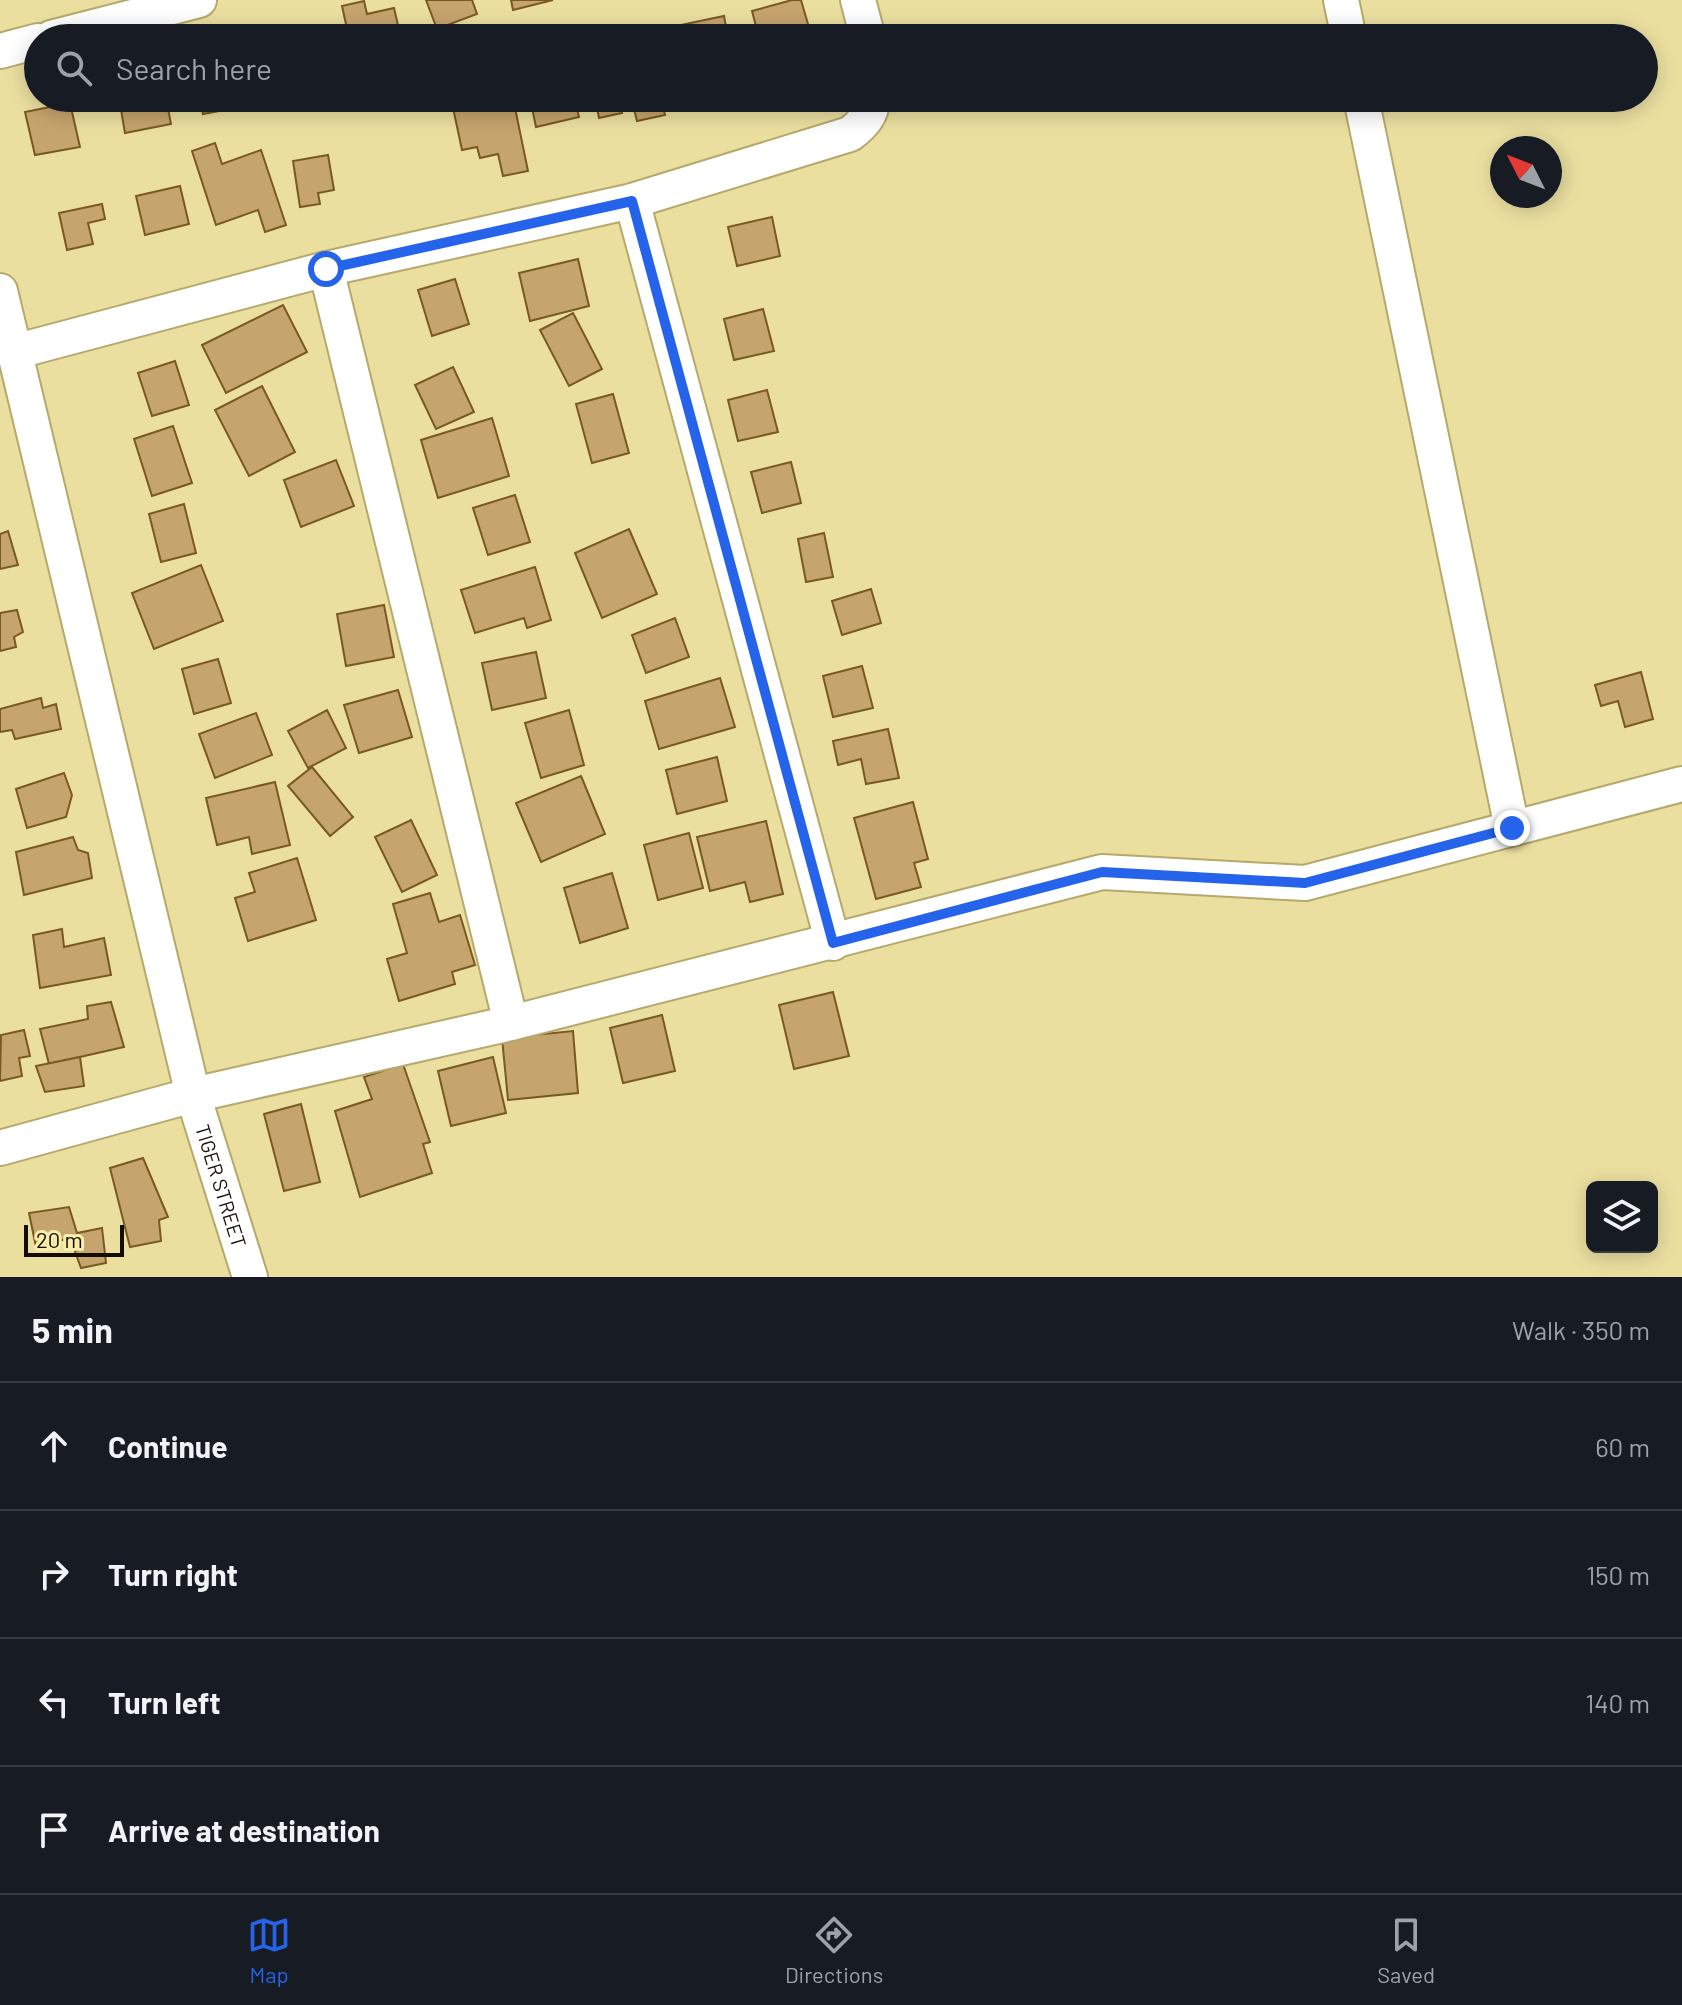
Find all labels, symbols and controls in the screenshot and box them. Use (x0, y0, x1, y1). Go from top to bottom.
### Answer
search box (24, 24, 1658, 112)
icon: search (52, 46, 96, 90)
text: Search here (116, 50, 272, 86)
north arrow (1490, 136, 1562, 208)
route start (308, 251, 344, 287)
route end (1494, 810, 1530, 846)
street label: TIGER STREET (191, 1121, 252, 1250)
map controls (1586, 1181, 1658, 1253)
button: layers (1586, 1181, 1658, 1253)
scale bar (24, 1221, 124, 1257)
text: 20 m (36, 1226, 83, 1252)
text: 5 min (32, 1309, 113, 1350)
text: Walk · 350 m (1512, 1314, 1650, 1345)
icon: ahead (32, 1424, 76, 1468)
text: Continue (108, 1428, 228, 1464)
text: 60 m (1595, 1431, 1650, 1462)
icon: right (32, 1552, 76, 1596)
text: Turn right (108, 1556, 238, 1592)
text: 150 m (1586, 1559, 1650, 1590)
icon: left (32, 1680, 76, 1724)
text: Turn left (108, 1684, 221, 1720)
text: 140 m (1585, 1687, 1650, 1718)
icon: arrive (32, 1808, 76, 1852)
text: Arrive at destination (108, 1812, 380, 1848)
tab: Map (247, 1913, 291, 1987)
tab: Directions (785, 1913, 883, 1987)
tab: Saved (1377, 1913, 1435, 1987)

